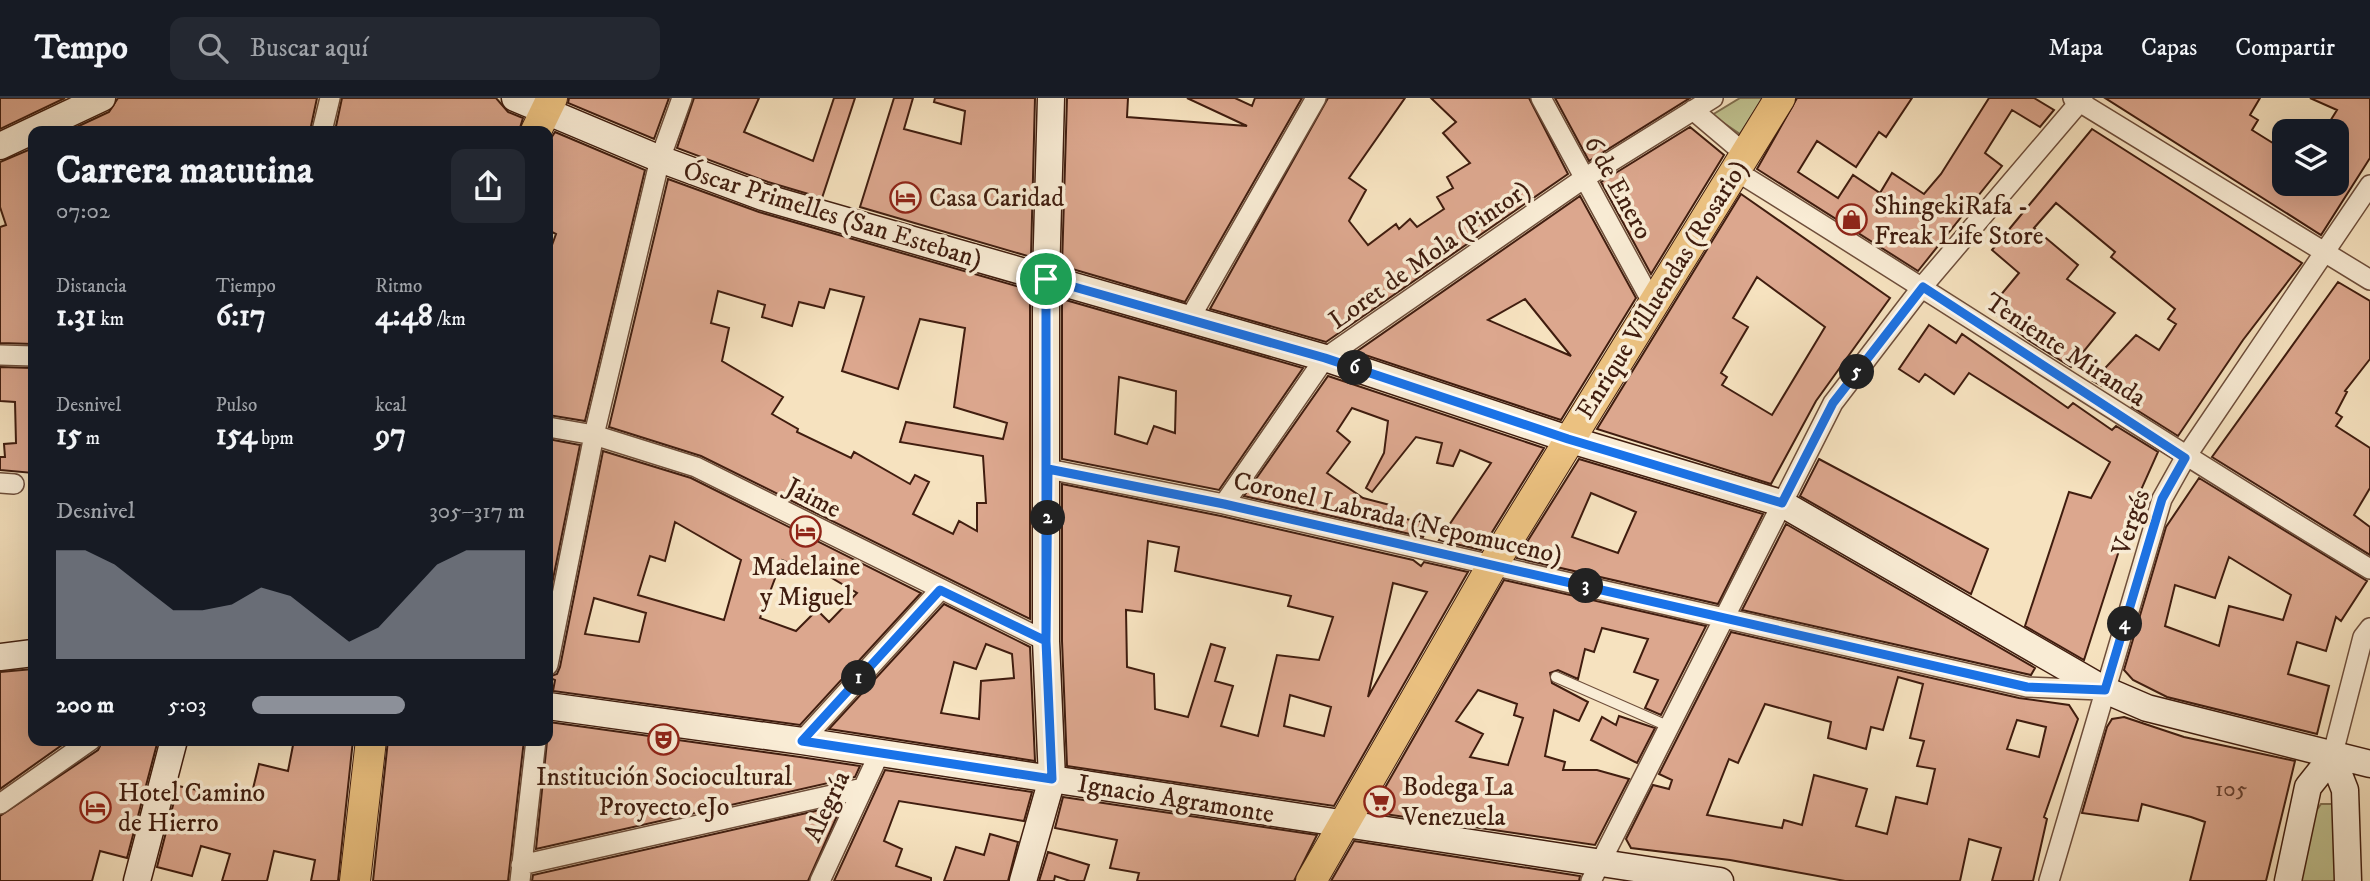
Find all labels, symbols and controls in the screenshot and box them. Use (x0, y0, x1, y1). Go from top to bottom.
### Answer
search box (170, 17, 660, 80)
text: Tempo (35, 28, 128, 69)
icon: search (194, 29, 232, 67)
text: Buscar aquí (250, 32, 368, 65)
text: Mapa (2049, 33, 2103, 63)
text: Capas (2141, 33, 2197, 63)
text: Compartir (2235, 33, 2335, 63)
map controls (2272, 119, 2349, 196)
button: layers (2272, 119, 2349, 196)
street label: 6 de Enero (1576, 130, 1660, 245)
text: Carrera matutina (56, 147, 313, 195)
button: share (451, 149, 525, 223)
street label: Óscar Primelles (San Esteban) (679, 153, 986, 277)
street label: Enrique Villuendas (Rosario) (1569, 154, 1756, 426)
street label: Loret de Mola (Pintor) (1323, 173, 1537, 337)
hotel icon: Casa Caridad (889, 180, 923, 214)
place label: Casa Caridad (929, 182, 1064, 215)
place label: ShingekiRafa - Freak Life Store (1874, 190, 2044, 253)
text: 07:02 (56, 197, 110, 226)
shop icon: ShingekiRafa - Freak Life Store (1834, 203, 1868, 237)
pin (1016, 249, 1076, 309)
icon: arrive (1027, 260, 1065, 298)
text: Distancia (56, 275, 127, 298)
text: Tiempo (216, 275, 276, 298)
text: Ritmo (375, 275, 422, 298)
street label: Teniente Miranda (1978, 286, 2152, 415)
text: 1.31 (56, 298, 96, 335)
text: 6:17 (216, 298, 266, 335)
text: 4:48 (375, 298, 433, 335)
text: km (96, 308, 124, 331)
text: /km (433, 308, 466, 331)
pin: 6 (1338, 350, 1372, 386)
pin: 5 (1840, 354, 1874, 390)
text: 6 (1350, 356, 1359, 379)
text: 5 (1852, 360, 1861, 383)
text: Desnivel (56, 394, 121, 417)
text: Pulso (216, 394, 257, 417)
text: kcal (375, 394, 407, 417)
text: 15 (56, 417, 82, 454)
text: 154 (216, 417, 257, 454)
text: 97 (375, 417, 406, 454)
text: m (82, 427, 100, 450)
text: bpm (257, 427, 294, 450)
street label: Coronel Labrada (Nepomuceno) (1230, 464, 1565, 572)
street label: Jaime (778, 470, 847, 526)
street label: Vergés (2104, 485, 2158, 561)
text: Desnivel (56, 497, 135, 526)
text: 305–317 m (429, 497, 525, 526)
pin: 2 (1030, 500, 1066, 536)
text: 2 (1043, 506, 1052, 529)
hotel icon: Madelaine y Miguel (789, 514, 823, 548)
place label: Madelaine y Miguel (752, 551, 860, 614)
pin: 3 (1568, 568, 1604, 603)
text: 3 (1582, 574, 1589, 597)
pin: 4 (2108, 606, 2142, 642)
text: 4 (2119, 612, 2130, 635)
pin: 1 (842, 660, 876, 696)
text: 1 (855, 666, 862, 689)
text: 200 m (56, 691, 114, 720)
text: 5:03 (168, 691, 206, 720)
theatre icon: Institución Sociocultural Proyecto eJo (647, 723, 681, 757)
place label: Institución Sociocultural Proyecto eJo (536, 761, 792, 824)
street label: Alegría (797, 766, 858, 848)
street label: Ignacio Agramonte (1075, 768, 1276, 831)
place label: Bodega La Venezuela (1401, 771, 1514, 834)
house number: 105 (2215, 775, 2247, 804)
place label: Hotel Camino de Hierro (118, 777, 265, 840)
supermarket icon: Bodega La Venezuela (1362, 784, 1396, 818)
hotel icon: Hotel Camino de Hierro (78, 790, 112, 824)

